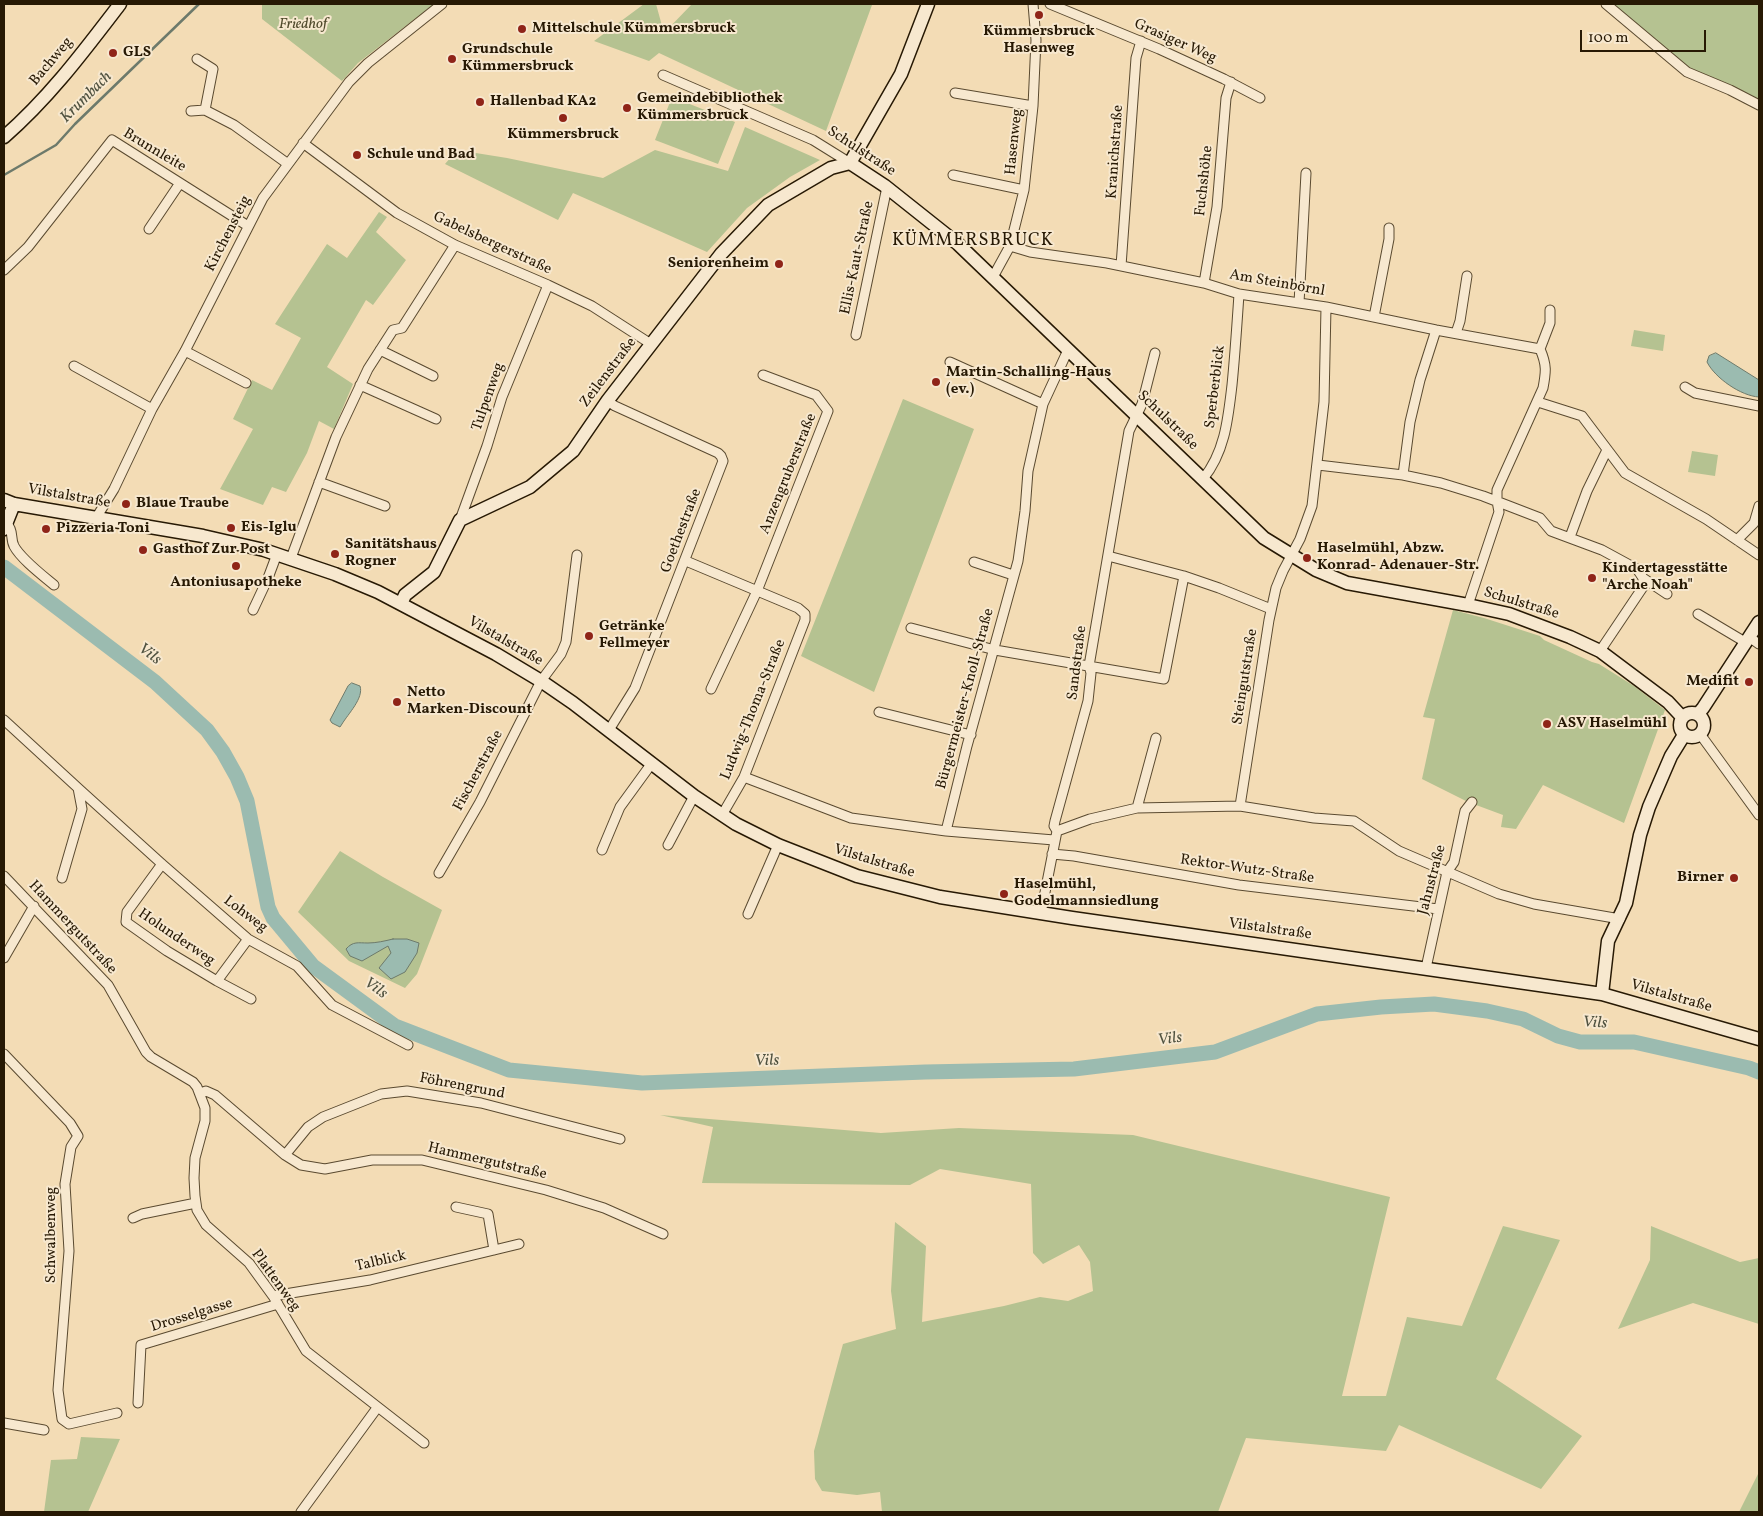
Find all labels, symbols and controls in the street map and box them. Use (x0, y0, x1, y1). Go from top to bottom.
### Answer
marker: Kümmersbruck Hasenweg (1033, 9, 1045, 21)
park label: Friedhof (279, 16, 327, 34)
street label: Grasiger Weg (1131, 16, 1219, 68)
place label: Mittelschule Kümmersbruck (532, 20, 735, 38)
scale bar (1583, 20, 1709, 52)
marker: Mittelschule Kümmersbruck (516, 23, 528, 35)
place label: Kümmersbruck Hasenweg (983, 23, 1095, 58)
text: 100 m (1588, 28, 1628, 49)
street label: Bachweg (27, 34, 77, 90)
place label: Grundschule Kümmersbruck (462, 41, 574, 76)
place label: GLS (123, 44, 151, 62)
marker: GLS (107, 47, 119, 59)
marker: Grundschule Kümmersbruck (446, 53, 458, 65)
water label: Krumbach (57, 68, 117, 128)
place label: Gemeindebibliothek Kümmersbruck (637, 90, 783, 125)
place label: Hallenbad KA2 (490, 93, 596, 111)
marker: Hallenbad KA2 (474, 96, 486, 108)
marker: Gemeindebibliothek Kümmersbruck (621, 102, 633, 114)
street label: Kranichstraße (1104, 104, 1128, 200)
street label: Hasenweg (1003, 108, 1027, 176)
marker: Kümmersbruck (557, 112, 569, 124)
street label: Schulstraße (823, 123, 899, 181)
street label: Brunnleite (119, 125, 189, 177)
place label: Kümmersbruck (507, 126, 619, 144)
street label: Fuchshöhe (1192, 145, 1218, 217)
place label: Schule und Bad (367, 146, 475, 164)
marker: Schule und Bad (351, 149, 363, 161)
street label: Kirchensteig (202, 193, 256, 275)
street label: Ellis-Kaut-Straße (837, 200, 879, 316)
street label: Gabelsbergerstraße (430, 209, 554, 279)
district label: KÜMMERSBRUCK (890, 231, 1056, 253)
place label: Seniorenheim (668, 255, 769, 273)
marker: Seniorenheim (773, 258, 785, 270)
street label: Am Steinbörnl (1228, 267, 1326, 301)
street label: Zeilenstraße (577, 334, 641, 412)
street label: Sperberblick (1202, 344, 1230, 430)
street label: Tulpenweg (469, 360, 509, 434)
place label: Martin-Schalling-Haus (ev.) (946, 364, 1111, 399)
marker: Martin-Schalling-Haus (ev.) (930, 376, 942, 388)
street label: Schulstraße (1133, 387, 1201, 455)
street label: Anzengruberstraße (757, 411, 821, 537)
street label: Vilstalstraße (26, 481, 112, 513)
street label: Goethestraße (658, 486, 706, 576)
place label: Blaue Traube (136, 495, 229, 513)
marker: Blaue Traube (120, 498, 132, 510)
place label: Eis-Iglu (241, 519, 297, 537)
place label: Pizzeria Toni (56, 520, 150, 538)
marker: Eis-Iglu (225, 522, 237, 534)
marker: Pizzeria Toni (40, 523, 52, 535)
place label: Sanitätshaus Rogner (345, 536, 437, 571)
place label: Haselmühl, Abzw. Konrad- Adenauer-Str. (1317, 540, 1479, 575)
place label: Gasthof Zur Post (153, 541, 270, 559)
marker: Gasthof Zur Post (137, 544, 149, 556)
marker: Sanitätshaus Rogner (329, 548, 341, 560)
marker: Haselmühl, Abzw. Konrad- Adenauer-Str. (1301, 552, 1313, 564)
marker: Antoniusapotheke (230, 560, 242, 572)
place label: Kindertagesstätte "Arche Noah" (1602, 560, 1728, 595)
marker: Kindertagesstätte "Arche Noah" (1586, 572, 1598, 584)
place label: Antoniusapotheke (170, 574, 302, 592)
street label: Schulstraße (1481, 584, 1561, 624)
street label: Bürgermeister-Knoll-Straße (933, 607, 999, 791)
street label: Vilstalstraße (464, 613, 546, 671)
place label: Getränke Fellmeyer (599, 618, 670, 653)
street label: Sandstraße (1065, 625, 1091, 701)
street label: Steingutstraße (1230, 628, 1262, 726)
marker: Getränke Fellmeyer (583, 630, 595, 642)
street label: Ludwig-Thoma-Straße (718, 637, 790, 783)
water label: Vils (133, 640, 165, 670)
place label: Medifit (1686, 673, 1739, 691)
marker: Medifit (1743, 676, 1755, 688)
place label: Netto Marken-Discount (407, 684, 532, 719)
marker: Netto Marken-Discount (391, 696, 403, 708)
place label: ASV Haselmühl (1557, 715, 1667, 733)
marker: ASV Haselmühl (1541, 718, 1553, 730)
street label: Fischerstraße (450, 727, 508, 815)
street label: Vilstalstraße (831, 841, 917, 883)
street label: Jahnstraße (1415, 843, 1451, 917)
street label: Rektor-Wutz-Straße (1179, 852, 1315, 888)
place label: Birner (1677, 869, 1724, 887)
marker: Birner (1728, 872, 1740, 884)
place label: Haselmühl, Godelmannsiedlung (1014, 876, 1159, 911)
street label: Hammergutstraße (24, 877, 120, 979)
marker: Haselmühl, Godelmannsiedlung (998, 888, 1010, 900)
street label: Lohweg (219, 893, 271, 937)
street label: Holunderweg (134, 906, 218, 970)
street label: Vilstalstraße (1227, 915, 1313, 945)
water label: Vils (359, 974, 391, 1004)
street label: Vilstalstraße (1628, 977, 1714, 1017)
water label: Vils (1582, 1014, 1608, 1034)
water label: Vils (1157, 1029, 1183, 1051)
water label: Vils (754, 1052, 780, 1072)
street label: Föhrengrund (418, 1070, 506, 1104)
street label: Hammergutstraße (426, 1140, 548, 1184)
street label: Schwalbenweg (43, 1187, 61, 1283)
street label: Plattenweg (246, 1246, 304, 1316)
street label: Talblick (354, 1247, 408, 1277)
street label: Drosselgasse (149, 1295, 235, 1337)

